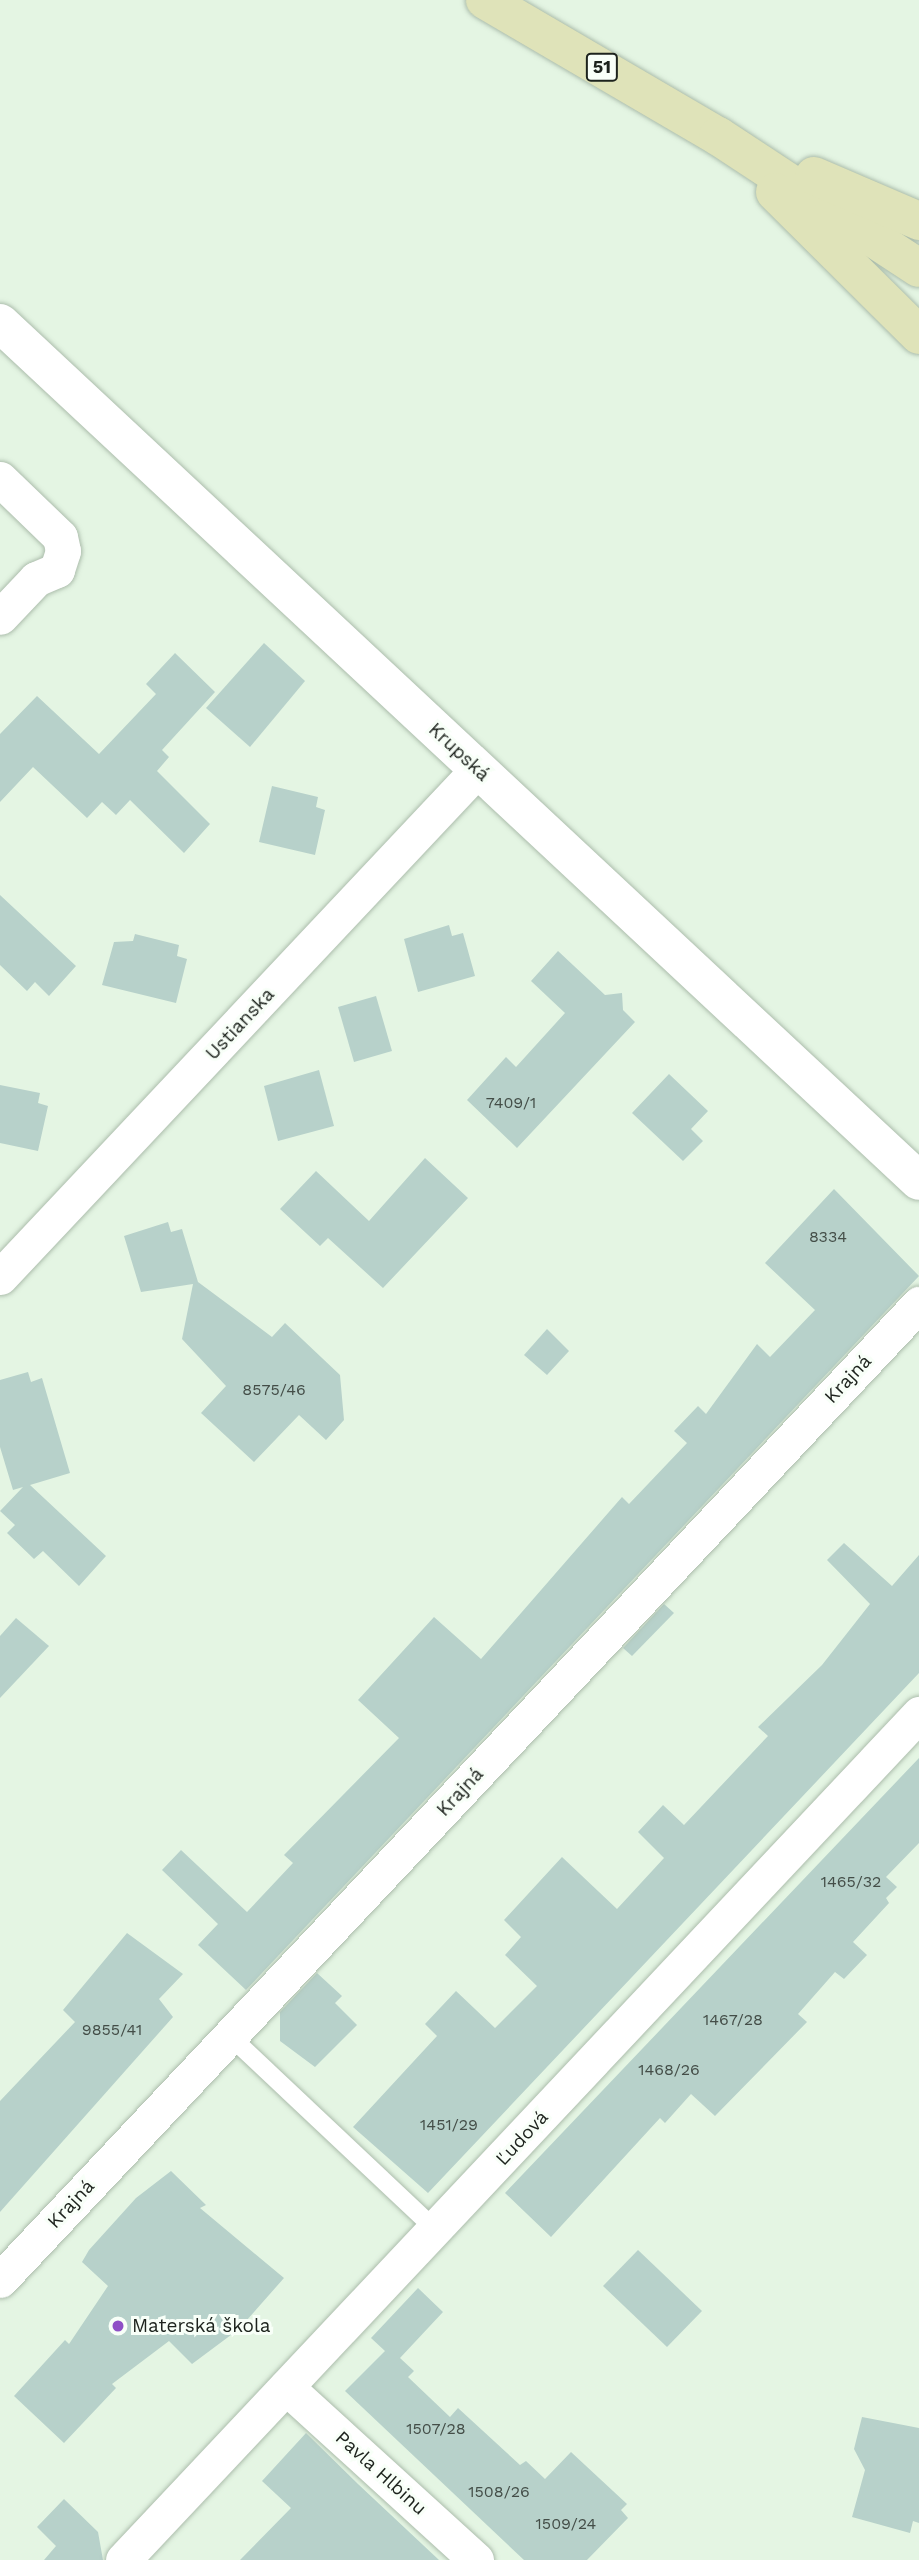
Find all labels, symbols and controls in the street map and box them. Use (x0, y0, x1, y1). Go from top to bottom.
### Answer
road number: 51 (584, 52, 620, 82)
street label: Krupská (424, 718, 494, 786)
street label: Ustianska (201, 983, 279, 1065)
house number: 7409/1 (486, 1093, 536, 1113)
house number: 8334 (809, 1227, 847, 1247)
street label: Krajná (820, 1350, 876, 1408)
house number: 8575/46 (242, 1380, 306, 1400)
street label: Krajná (432, 1763, 488, 1821)
house number: 1465/32 (821, 1872, 881, 1892)
house number: 1467/28 (703, 2010, 763, 2030)
house number: 9855/41 (82, 2020, 142, 2040)
house number: 1468/26 (638, 2060, 700, 2080)
street label: Ľudová (491, 2106, 553, 2170)
house number: 1451/29 (420, 2115, 478, 2135)
street label: Krajná (43, 2175, 99, 2233)
place label: Materská škola (132, 2315, 271, 2337)
marker: Materská škola (110, 2318, 126, 2334)
house number: 1507/28 (406, 2419, 466, 2439)
street label: Pavla Hlbinu (331, 2426, 431, 2520)
house number: 1508/26 (468, 2482, 530, 2502)
house number: 1509/24 (536, 2514, 596, 2534)

